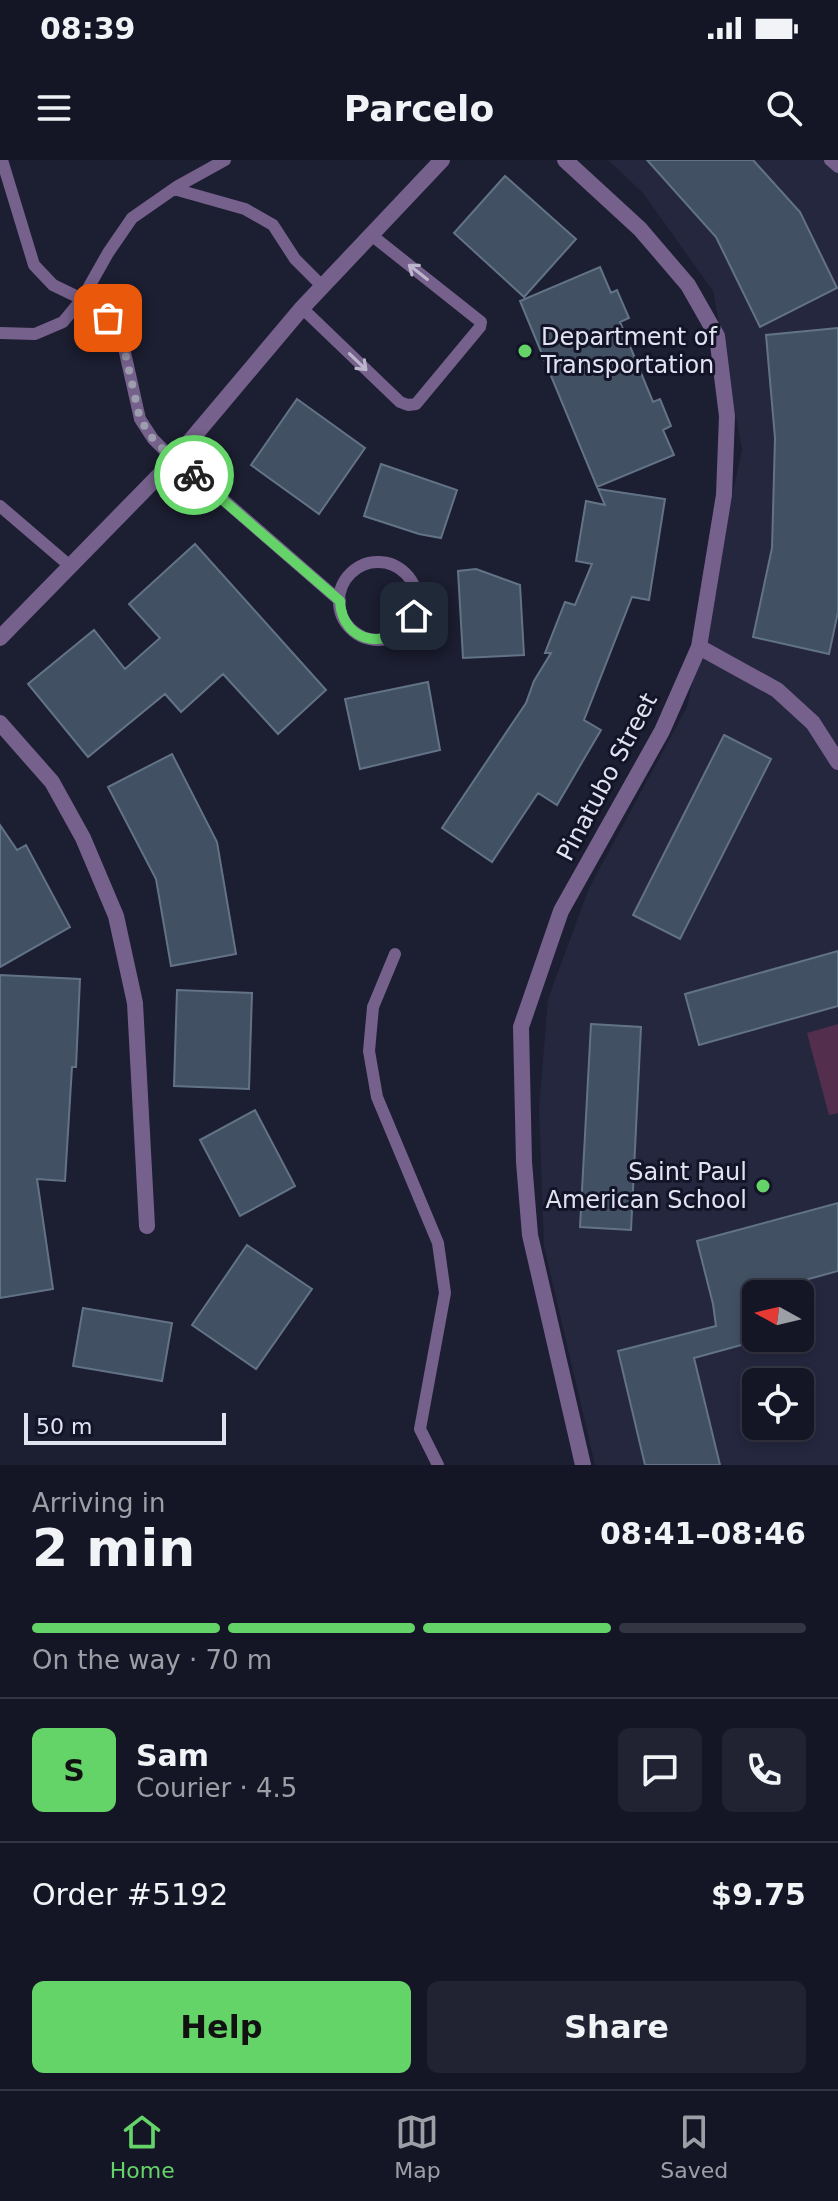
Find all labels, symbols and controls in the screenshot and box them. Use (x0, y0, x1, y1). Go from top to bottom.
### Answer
text: 08:39 (40, 11, 136, 46)
icon: menu (32, 86, 76, 130)
icon: search (762, 86, 806, 130)
text: Parcelo (344, 88, 494, 129)
one-way arrow (408, 263, 429, 280)
pin (74, 284, 142, 352)
icon: bag (86, 296, 130, 340)
place label: Department of Transportation (540, 323, 718, 379)
marker: Department of Transportation (516, 342, 534, 360)
one-way arrow (348, 352, 367, 371)
courier (154, 435, 234, 515)
icon: bike (172, 453, 216, 497)
pin (380, 582, 448, 650)
icon: home (392, 594, 436, 638)
street label: Pinatubo Street (551, 688, 663, 866)
place label: Saint Paul American School (545, 1158, 747, 1214)
marker: Saint Paul American School (754, 1177, 772, 1195)
north arrow (742, 1280, 814, 1352)
map controls (742, 1280, 814, 1440)
button: locate (742, 1368, 814, 1440)
scale bar (24, 1409, 226, 1445)
text: 50 m (36, 1414, 92, 1439)
text: Arriving in (32, 1488, 166, 1518)
text: 08:41–08:46 (600, 1516, 806, 1551)
text: 2 min (32, 1518, 195, 1578)
text: On the way · 70 m (32, 1645, 272, 1675)
button: chat (618, 1728, 702, 1812)
button: phone (722, 1728, 806, 1812)
text: Sam (136, 1738, 209, 1773)
text: S (63, 1753, 85, 1788)
text: Courier · 4.5 (136, 1773, 297, 1803)
text: Order #5192 (32, 1877, 228, 1912)
text: $9.75 (711, 1877, 806, 1912)
button: Help (32, 1981, 411, 2073)
button: Share (427, 1981, 806, 2073)
tab: Home (110, 2110, 175, 2183)
tab: Map (394, 2110, 441, 2183)
tab: Saved (660, 2110, 728, 2183)

